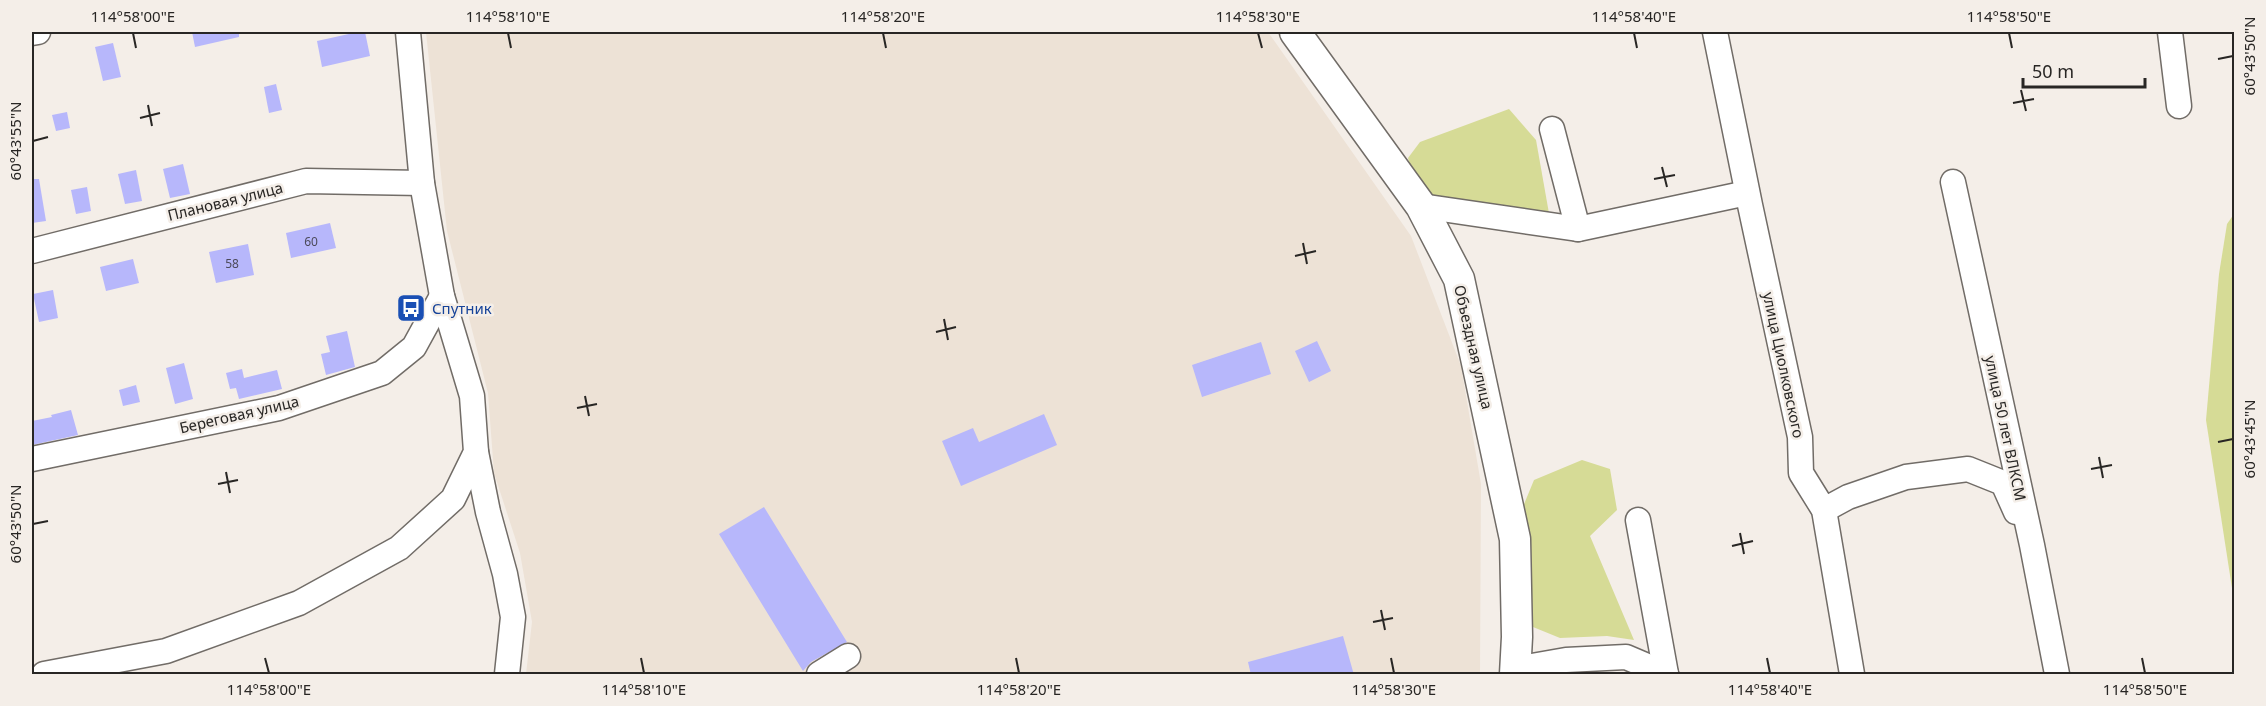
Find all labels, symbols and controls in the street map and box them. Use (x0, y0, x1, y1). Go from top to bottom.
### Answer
text: 114°58'00"E (91, 6, 175, 26)
text: 114°58'10"E (466, 6, 550, 26)
text: 114°58'20"E (841, 6, 925, 26)
text: 114°58'30"E (1216, 6, 1300, 26)
text: 114°58'40"E (1592, 6, 1676, 26)
text: 114°58'50"E (1967, 6, 2051, 26)
text: 60°43'50"N (2239, 17, 2259, 95)
scale bar (2023, 51, 2144, 89)
text: 50 m (2032, 59, 2074, 83)
text: 60°43'55"N (5, 102, 25, 180)
street label: Плановая улица (165, 177, 285, 225)
house number: 60 (304, 233, 318, 250)
house number: 58 (225, 255, 239, 272)
street label: Объездная улица (1450, 283, 1498, 411)
street label: улица Циолковского (1759, 290, 1809, 440)
bus stop icon: Спутник (395, 292, 427, 324)
place label: Спутник (432, 298, 492, 318)
street label: улица 50 лет ВЛКСМ (1981, 354, 2031, 502)
street label: Береговая улица (177, 391, 301, 437)
text: 60°43'45"N (2239, 400, 2259, 478)
text: 60°43'50"N (5, 485, 25, 563)
text: 114°58'00"E (227, 679, 311, 699)
text: 114°58'10"E (602, 679, 686, 699)
text: 114°58'20"E (977, 679, 1061, 699)
text: 114°58'30"E (1352, 679, 1436, 699)
text: 114°58'40"E (1728, 679, 1812, 699)
text: 114°58'50"E (2103, 679, 2187, 699)

